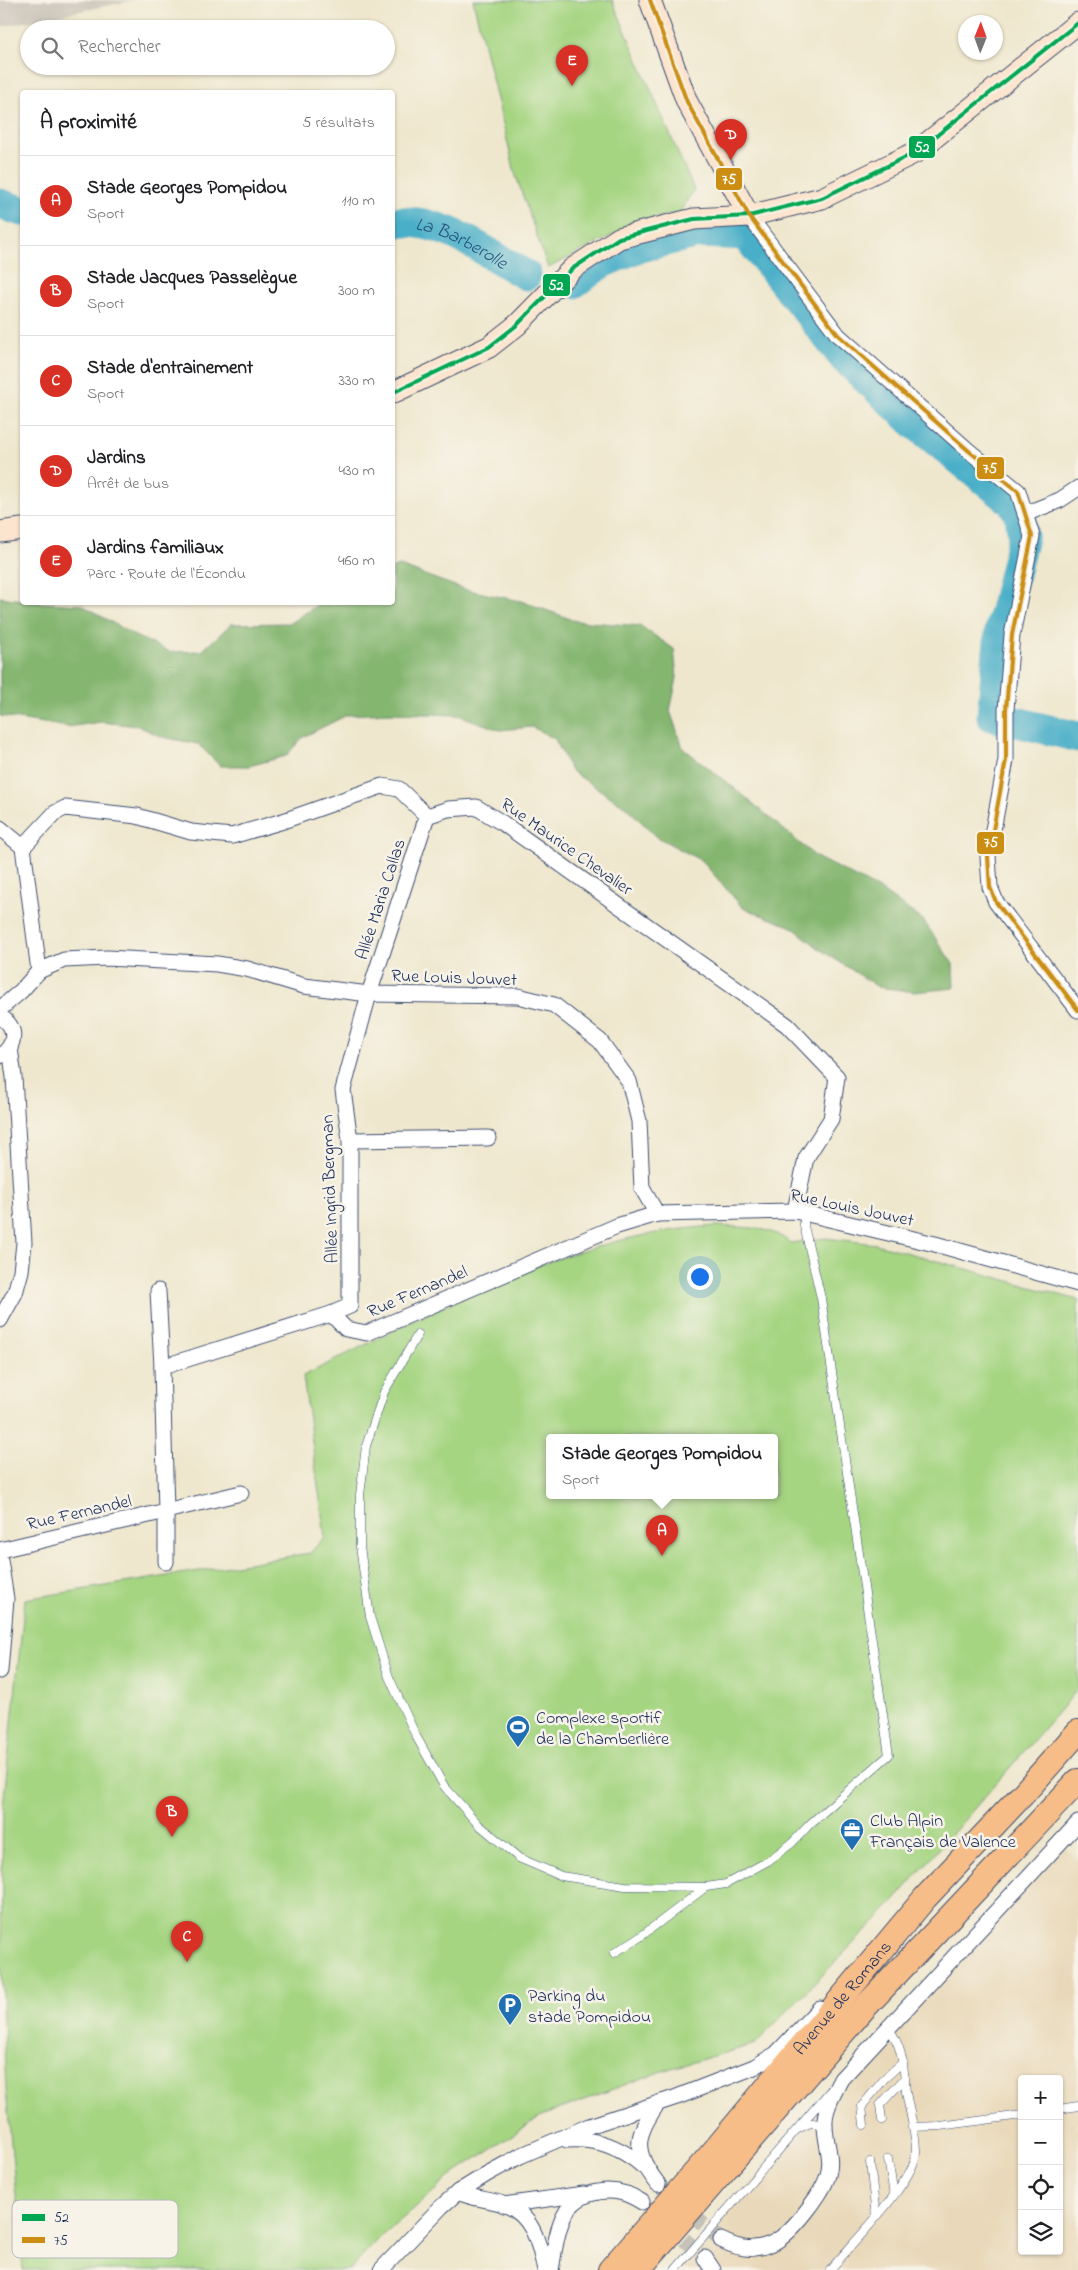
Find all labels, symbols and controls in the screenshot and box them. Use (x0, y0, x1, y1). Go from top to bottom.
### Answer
north arrow (958, 15, 1003, 60)
search box (20, 20, 395, 75)
icon: search (38, 34, 66, 62)
text: Rechercher (78, 34, 161, 61)
pin: E (556, 45, 588, 86)
text: À proximité (40, 108, 137, 138)
text: 5 résultats (302, 111, 375, 135)
pin: D (715, 119, 747, 160)
line badge: 52 (908, 135, 936, 159)
text: 52 (915, 138, 930, 159)
line badge: 75 (715, 167, 743, 191)
text: 75 (722, 170, 736, 191)
text: Stade Georges Pompidou (87, 175, 287, 202)
text: A (51, 189, 61, 213)
text: 110 m (341, 189, 375, 213)
text: Sport (87, 202, 125, 226)
water label: La Barberolle (414, 212, 513, 278)
text: Stade Jacques Passelègue (87, 265, 297, 292)
line badge: 52 (542, 273, 571, 297)
text: 52 (549, 276, 564, 297)
text: B (51, 279, 61, 303)
text: 300 m (338, 279, 375, 303)
text: Sport (87, 292, 125, 316)
text: Stade d'entrainement (87, 355, 253, 382)
text: C (52, 369, 60, 393)
text: 330 m (338, 369, 375, 393)
text: Sport (87, 382, 125, 406)
text: Jardins (87, 445, 146, 472)
line badge: 75 (976, 456, 1005, 480)
text: D (50, 459, 62, 483)
text: 430 m (338, 459, 375, 483)
text: 75 (983, 459, 997, 480)
text: Arrêt de bus (87, 472, 169, 496)
text: Jardins familiaux (87, 535, 224, 562)
text: E (51, 549, 61, 573)
text: 460 m (338, 549, 375, 573)
text: Parc · Route de l'Écondu (87, 562, 246, 586)
street label: Rue Maurice Chevalier (494, 792, 638, 903)
line badge: 75 (976, 831, 1005, 855)
text: 75 (984, 833, 998, 854)
street label: Allée Maria Callas (350, 836, 414, 964)
street label: Rue Louis Jouvet (391, 964, 517, 994)
street label: Allée Ingrid Bergman (315, 1114, 348, 1264)
street label: Rue Louis Jouvet (787, 1183, 916, 1235)
street label: Rue Fernandel (364, 1260, 472, 1326)
your location (687, 1264, 713, 1290)
popup (546, 1434, 778, 1499)
text: Stade Georges Pompidou (562, 1441, 762, 1468)
text: Sport (562, 1468, 600, 1492)
street label: Rue Fernandel (25, 1489, 134, 1539)
pin: A (646, 1515, 678, 1556)
place label: Complexe sportif de la Chamberlière (536, 1706, 670, 1753)
sports icon: Complexe sportif de la Chamberlière (505, 1714, 531, 1748)
pin: B (156, 1796, 188, 1837)
place label: Club Alpin Français de Valence (869, 1809, 1017, 1856)
office icon: Club Alpin Français de Valence (839, 1817, 865, 1851)
pin: C (171, 1921, 203, 1962)
street label: Avenue de Romans (788, 1936, 899, 2062)
place label: Parking du stade Pompidou (528, 1984, 651, 2031)
parking icon: Parking du stade Pompidou (497, 1992, 523, 2026)
map controls (1018, 2075, 1063, 2255)
button: + (1018, 2075, 1063, 2120)
button: − (1018, 2120, 1063, 2165)
button: locate (1018, 2165, 1063, 2210)
legend (12, 2200, 178, 2258)
text: 52 (54, 2208, 69, 2229)
button: layers (1018, 2210, 1063, 2255)
text: 75 (54, 2231, 68, 2252)

